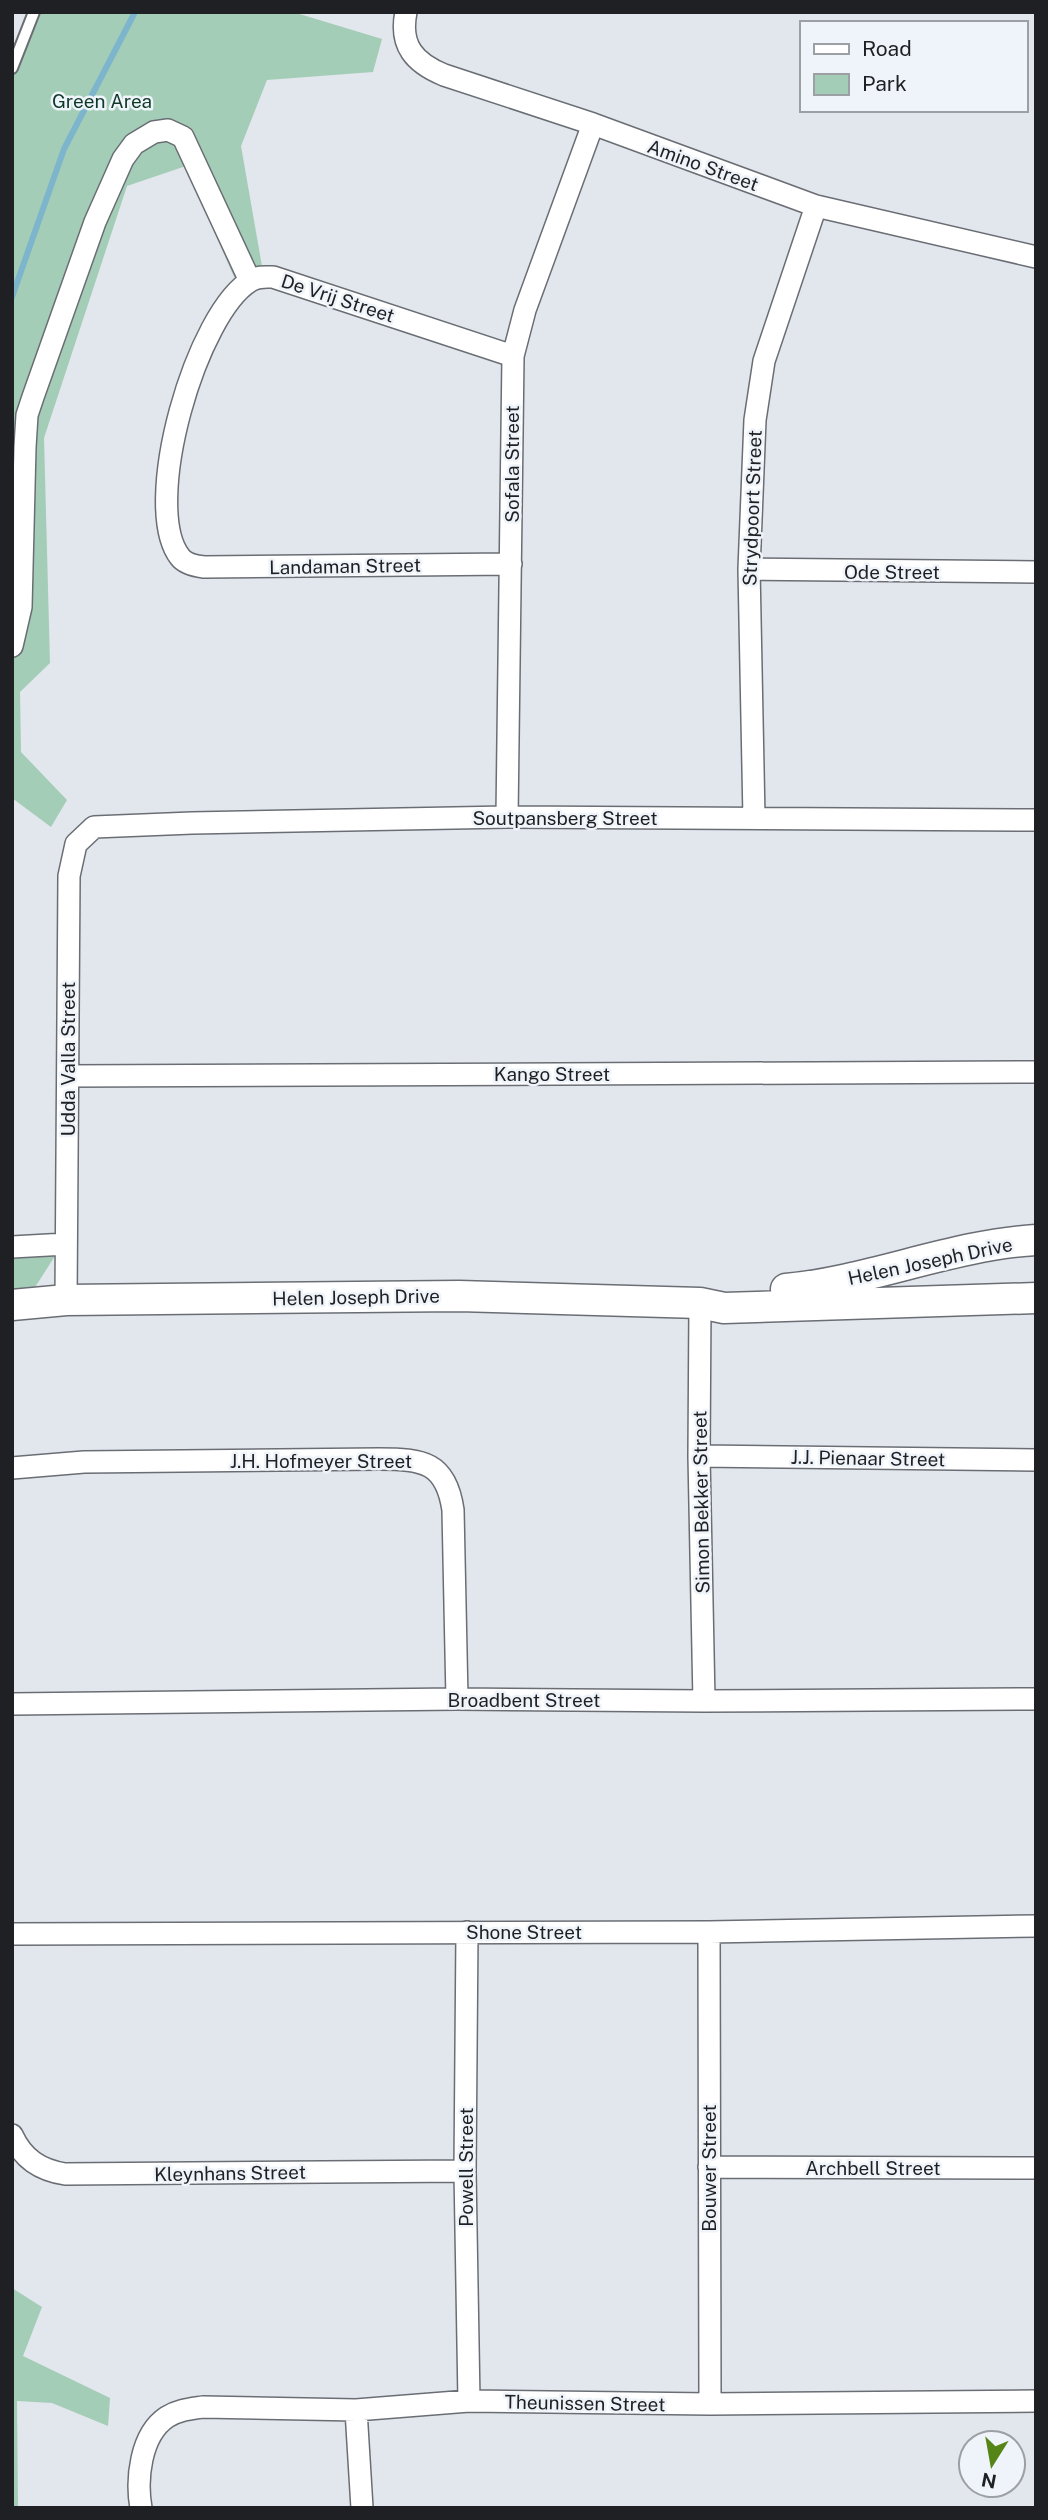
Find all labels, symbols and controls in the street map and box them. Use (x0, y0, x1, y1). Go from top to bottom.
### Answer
legend (800, 21, 1027, 112)
text: Road (862, 36, 912, 61)
text: Park (862, 71, 907, 96)
park label: Green Area (52, 90, 152, 112)
street label: Amino Street (645, 135, 761, 195)
street label: De Vrij Street (279, 269, 397, 327)
street label: Sofala Street (501, 405, 523, 523)
street label: Strydpoort Street (738, 429, 766, 587)
street label: Landaman Street (269, 554, 421, 578)
street label: Ode Street (844, 561, 940, 583)
street label: Soutpansberg Street (472, 807, 658, 829)
street label: Udda Valla Street (57, 982, 79, 1136)
street label: Kango Street (494, 1063, 610, 1085)
street label: Helen Joseph Drive (846, 1233, 1014, 1289)
street label: Helen Joseph Drive (272, 1285, 440, 1309)
street label: Simon Bekker Street (688, 1410, 714, 1594)
street label: J.J. Pienaar Street (790, 1446, 946, 1470)
street label: J.H. Hofmeyer Street (230, 1450, 412, 1472)
street label: Broadbent Street (448, 1689, 600, 1711)
street label: Shone Street (466, 1921, 582, 1943)
street label: Bouwer Street (698, 2104, 720, 2232)
street label: Powell Street (455, 2107, 477, 2227)
street label: Archbell Street (805, 2157, 941, 2179)
street label: Kleynhans Street (154, 2161, 306, 2185)
street label: Theunissen Street (504, 2391, 666, 2415)
north arrow (957, 2429, 1027, 2499)
text: N (979, 2468, 998, 2493)

